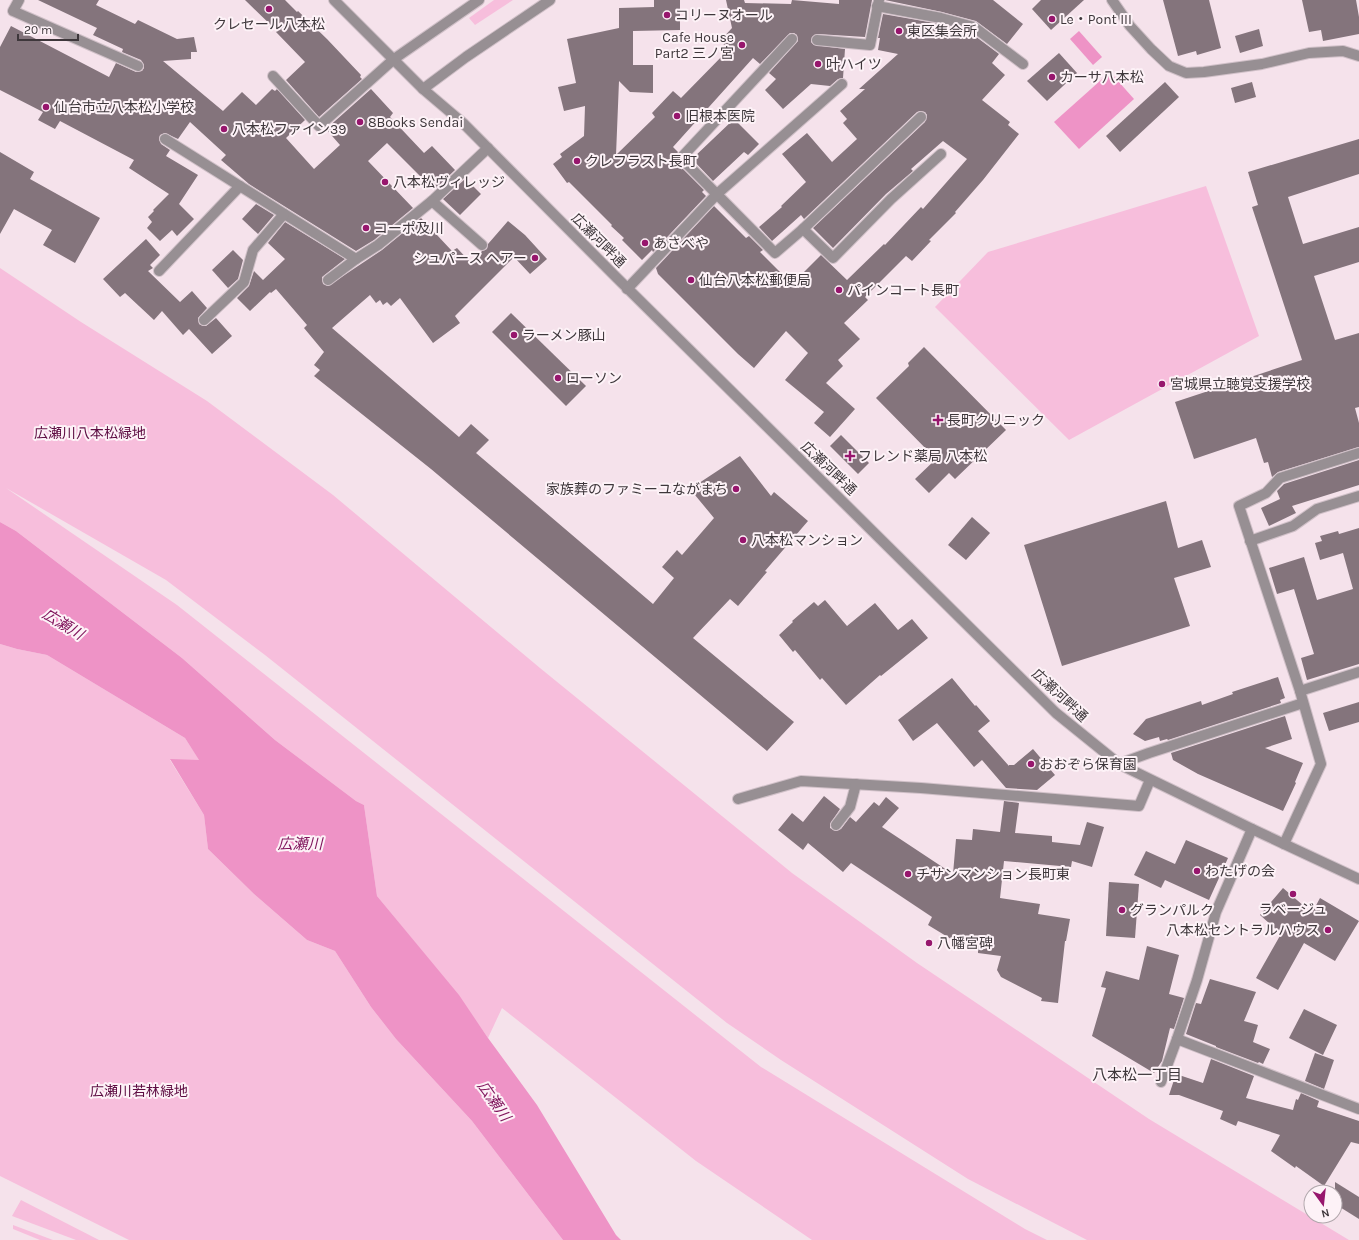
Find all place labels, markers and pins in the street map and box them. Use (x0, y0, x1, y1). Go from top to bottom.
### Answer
marker: クレセール八本松 (264, 4, 274, 14)
place label: コリーヌオール (675, 7, 773, 24)
marker: コリーヌオール (662, 10, 672, 20)
place label: Le・Pont III (1060, 11, 1132, 28)
marker: Le・Pont III (1047, 14, 1057, 24)
place label: クレセール八本松 (213, 16, 325, 33)
place label: 東区集会所 (907, 23, 977, 40)
marker: 東区集会所 (894, 26, 904, 36)
place label: Cafe House Part2 三ノ宮 (655, 29, 734, 62)
marker: Cafe House Part2 三ノ宮 (737, 40, 747, 50)
place label: 叶ハイツ (826, 56, 882, 73)
marker: 叶ハイツ (813, 59, 823, 69)
place label: カーサ八本松 (1060, 69, 1144, 86)
marker: カーサ八本松 (1047, 72, 1057, 82)
place label: 仙台市立八本松小学校 (54, 99, 194, 116)
marker: 仙台市立八本松小学校 (41, 102, 51, 112)
place label: 旧根本医院 (685, 108, 755, 125)
marker: 旧根本医院 (672, 111, 682, 121)
place label: 8Books Sendai (368, 114, 463, 131)
marker: 8Books Sendai (355, 117, 365, 127)
place label: 八本松ファイン39 (232, 121, 346, 138)
marker: 八本松ファイン39 (219, 124, 229, 134)
place label: クレフラスト長町 (585, 153, 697, 170)
marker: クレフラスト長町 (572, 156, 582, 166)
place label: 八本松ヴィレッジ (393, 174, 505, 191)
marker: 八本松ヴィレッジ (380, 177, 390, 187)
place label: コーポ及川 (374, 220, 444, 237)
marker: コーポ及川 (361, 223, 371, 233)
place label: あさべや (653, 235, 709, 252)
marker: あさべや (640, 238, 650, 248)
place label: シュパース ヘアー (413, 250, 527, 267)
marker: シュパース ヘアー (530, 253, 540, 263)
place label: 仙台八本松郵便局 (699, 272, 811, 289)
marker: 仙台八本松郵便局 (686, 275, 696, 285)
place label: パインコート長町 (847, 282, 959, 299)
marker: パインコート長町 (834, 285, 844, 295)
place label: ラーメン豚山 (522, 327, 605, 344)
marker: ラーメン豚山 (509, 330, 519, 340)
place label: ローソン (566, 370, 622, 387)
marker: ローソン (553, 373, 563, 383)
place label: 宮城県立聴覚支援学校 (1170, 376, 1310, 393)
marker: 宮城県立聴覚支援学校 (1157, 379, 1167, 389)
place label: 長町クリニック (947, 412, 1045, 429)
marker: 長町クリニック (932, 414, 944, 426)
place label: フレンド薬局 八本松 (858, 448, 987, 465)
marker: フレンド薬局 八本松 (845, 451, 855, 461)
place label: 家族葬のファミーユながまち (546, 481, 728, 498)
marker: 家族葬のファミーユながまち (731, 484, 741, 494)
place label: 八本松マンション (751, 532, 863, 549)
marker: 八本松マンション (738, 535, 748, 545)
place label: おおぞら保育園 (1039, 756, 1137, 773)
marker: おおぞら保育園 (1026, 759, 1036, 769)
place label: わたげの会 (1205, 863, 1275, 880)
place label: チサンマンション長町東 (916, 866, 1070, 883)
marker: わたげの会 (1192, 866, 1202, 876)
marker: チサンマンション長町東 (903, 869, 913, 879)
marker: ラベージュ (1288, 889, 1298, 899)
place label: ラベージュ (1259, 901, 1327, 918)
place label: グランパルク (1130, 902, 1214, 919)
marker: グランパルク (1117, 905, 1127, 915)
place label: 八本松セントラルハウス (1166, 922, 1320, 939)
marker: 八本松セントラルハウス (1323, 925, 1333, 935)
place label: 八幡宮碑 (937, 935, 993, 952)
marker: 八幡宮碑 (924, 938, 934, 948)

